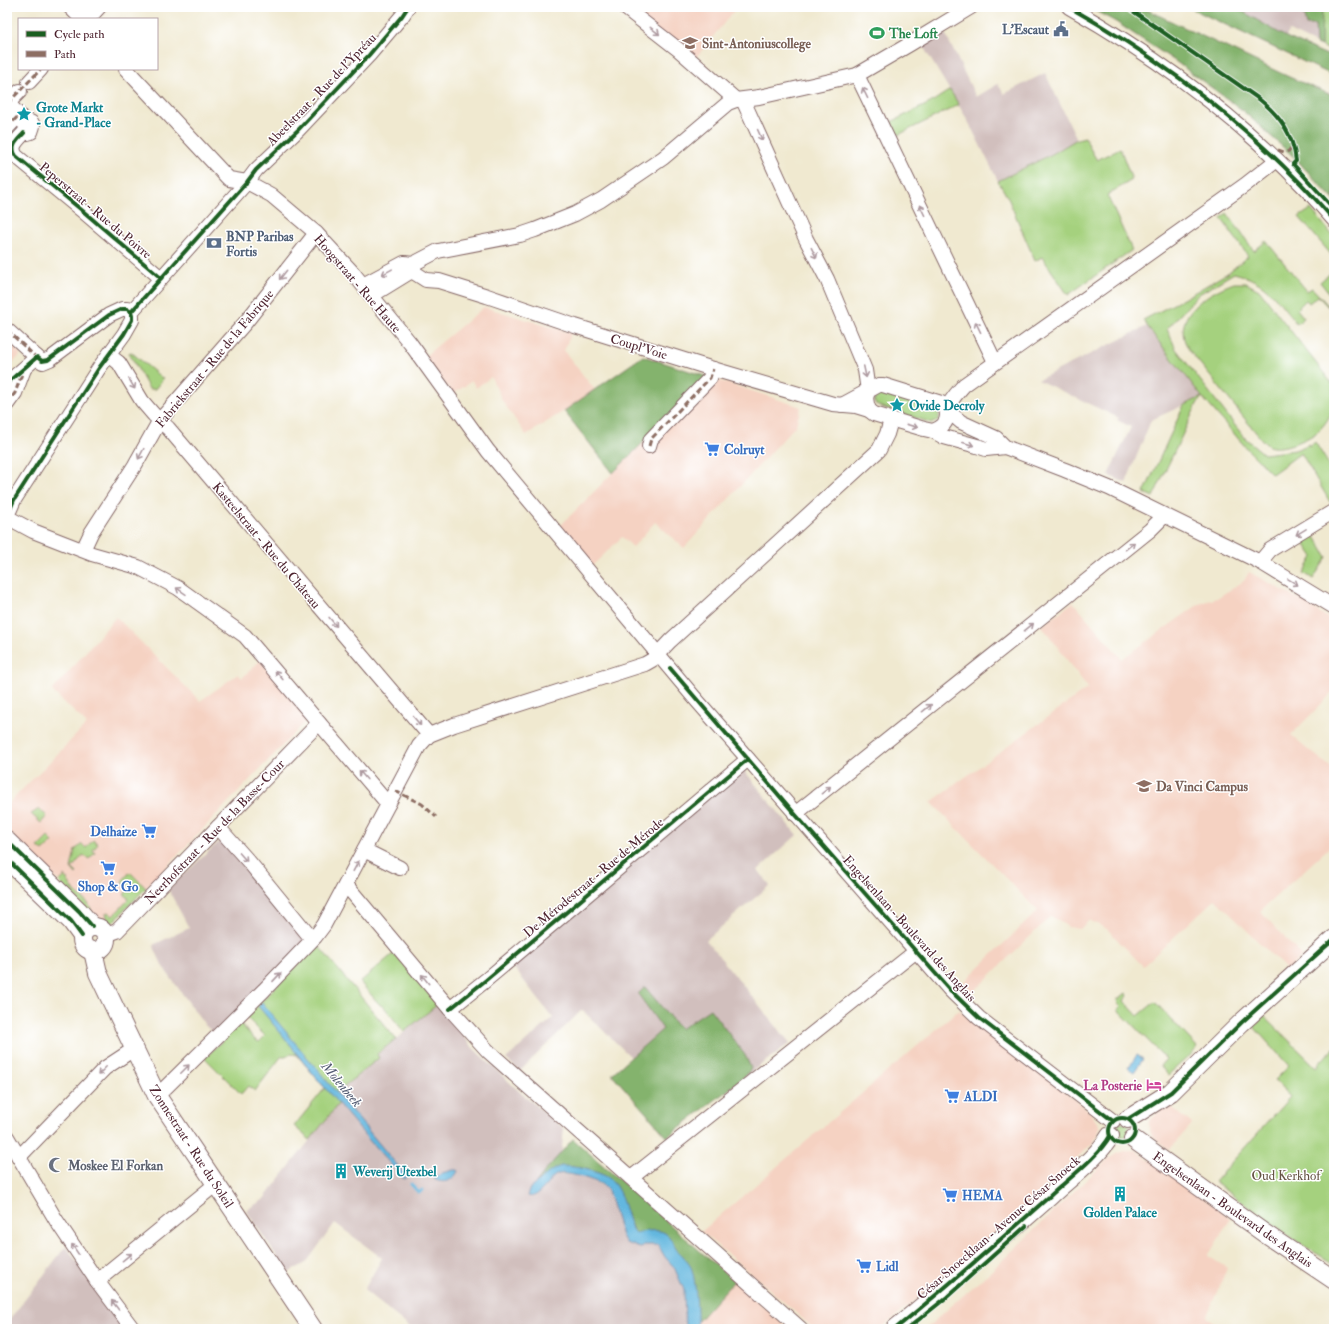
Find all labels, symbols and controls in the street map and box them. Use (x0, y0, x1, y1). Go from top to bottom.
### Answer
legend (18, 18, 158, 70)
public building icon: L'Escaut (1052, 20, 1070, 38)
place label: L'Escaut (1002, 22, 1050, 38)
sports icon: The Loft (868, 24, 886, 42)
place label: The Loft (888, 26, 939, 42)
text: Cycle path (54, 27, 105, 42)
one-way arrow (649, 27, 660, 35)
street label: Abeelstraat - Rue de l'Ypréau (263, 30, 381, 151)
school or university icon: Sint-Antoniuscollege (681, 34, 699, 52)
place label: Sint-Antoniuscollege (702, 36, 811, 53)
text: Path (54, 47, 77, 62)
one-way arrow (861, 87, 869, 99)
place label: Grote Markt - Grand-Place (36, 100, 111, 131)
place icon: Grote Markt - Grand-Place (15, 105, 33, 123)
one-way arrow (756, 129, 764, 141)
street label: Peperstraat - Rue du Poivre (35, 159, 155, 264)
one-way arrow (918, 204, 925, 216)
place label: BNP Paribas Fortis (226, 229, 294, 260)
street label: Hoogstraat - Rue Haute (310, 231, 405, 337)
bank icon: BNP Paribas Fortis (205, 234, 223, 252)
one-way arrow (810, 247, 818, 259)
one-way arrow (382, 268, 394, 276)
one-way arrow (279, 269, 287, 280)
street label: Fabriekstraat - Rue de la Fabrique (152, 286, 278, 431)
one-way arrow (974, 321, 981, 333)
street label: Coupl'Voie (608, 331, 670, 364)
one-way arrow (861, 365, 869, 378)
one-way arrow (128, 378, 136, 390)
place icon: Ovide Decroly (888, 396, 906, 414)
place label: Ovide Decroly (909, 398, 986, 415)
one-way arrow (905, 423, 918, 430)
supermarket icon: Colruyt (703, 440, 721, 458)
one-way arrow (961, 441, 974, 448)
place label: Colruyt (724, 442, 765, 459)
one-way arrow (137, 448, 144, 460)
street label: Kasteelstraat - Rue du Château (209, 479, 324, 612)
one-way arrow (1295, 528, 1307, 536)
one-way arrow (1125, 542, 1136, 550)
one-way arrow (1287, 579, 1299, 587)
one-way arrow (176, 587, 187, 595)
one-way arrow (329, 617, 338, 627)
one-way arrow (1023, 623, 1034, 632)
one-way arrow (275, 670, 284, 681)
one-way arrow (922, 704, 933, 713)
one-way arrow (413, 716, 422, 726)
street label: Neerhofstraat - Rue de la Basse-Cour (141, 756, 288, 907)
one-way arrow (359, 769, 368, 780)
school or university icon: Da Vinci Campus (1135, 777, 1153, 795)
place label: Da Vinci Campus (1156, 779, 1248, 796)
one-way arrow (820, 785, 831, 794)
street label: De Mérodestraat - Rue de Mérode (520, 814, 667, 941)
supermarket icon: Delhaize (140, 822, 158, 840)
place label: Delhaize (90, 824, 138, 840)
one-way arrow (239, 851, 248, 862)
street label: Engelsenlaan - Boulevard des Anglais (839, 852, 980, 1006)
supermarket icon: Shop & Go (99, 859, 117, 877)
one-way arrow (352, 860, 360, 872)
place label: Shop & Go (78, 879, 139, 896)
one-way arrow (272, 972, 282, 982)
one-way arrow (420, 974, 429, 985)
water label: Molenbeek (317, 1057, 366, 1111)
one-way arrow (180, 1064, 190, 1073)
one-way arrow (97, 1066, 107, 1076)
hotel icon: La Posterie (1145, 1076, 1163, 1094)
place label: La Posterie (1083, 1078, 1143, 1094)
street label: Zonnestraat - Rue du Soleil (145, 1082, 237, 1211)
supermarket icon: ALDI (943, 1087, 961, 1105)
place label: ALDI (963, 1089, 998, 1105)
street label: Engelsenlaan - Boulevard des Anglais (1149, 1148, 1316, 1272)
street label: César Snoecklaan - Avenue César Snoeck (914, 1152, 1084, 1303)
mosque icon: Moskee El Forkan (47, 1156, 65, 1174)
place label: Moskee El Forkan (67, 1158, 163, 1174)
building icon: Weverij Utexbel (332, 1162, 350, 1180)
place label: Weverij Utexbel (352, 1164, 437, 1180)
park label: Oud Kerkhof (1251, 1168, 1322, 1184)
building icon: Golden Palace (1111, 1185, 1129, 1203)
supermarket icon: HEMA (941, 1186, 959, 1204)
place label: HEMA (962, 1188, 1004, 1204)
place label: Golden Palace (1083, 1205, 1157, 1221)
one-way arrow (71, 1244, 79, 1255)
one-way arrow (122, 1252, 133, 1261)
supermarket icon: Lidl (855, 1257, 873, 1275)
place label: Lidl (876, 1259, 899, 1275)
one-way arrow (111, 1300, 120, 1311)

